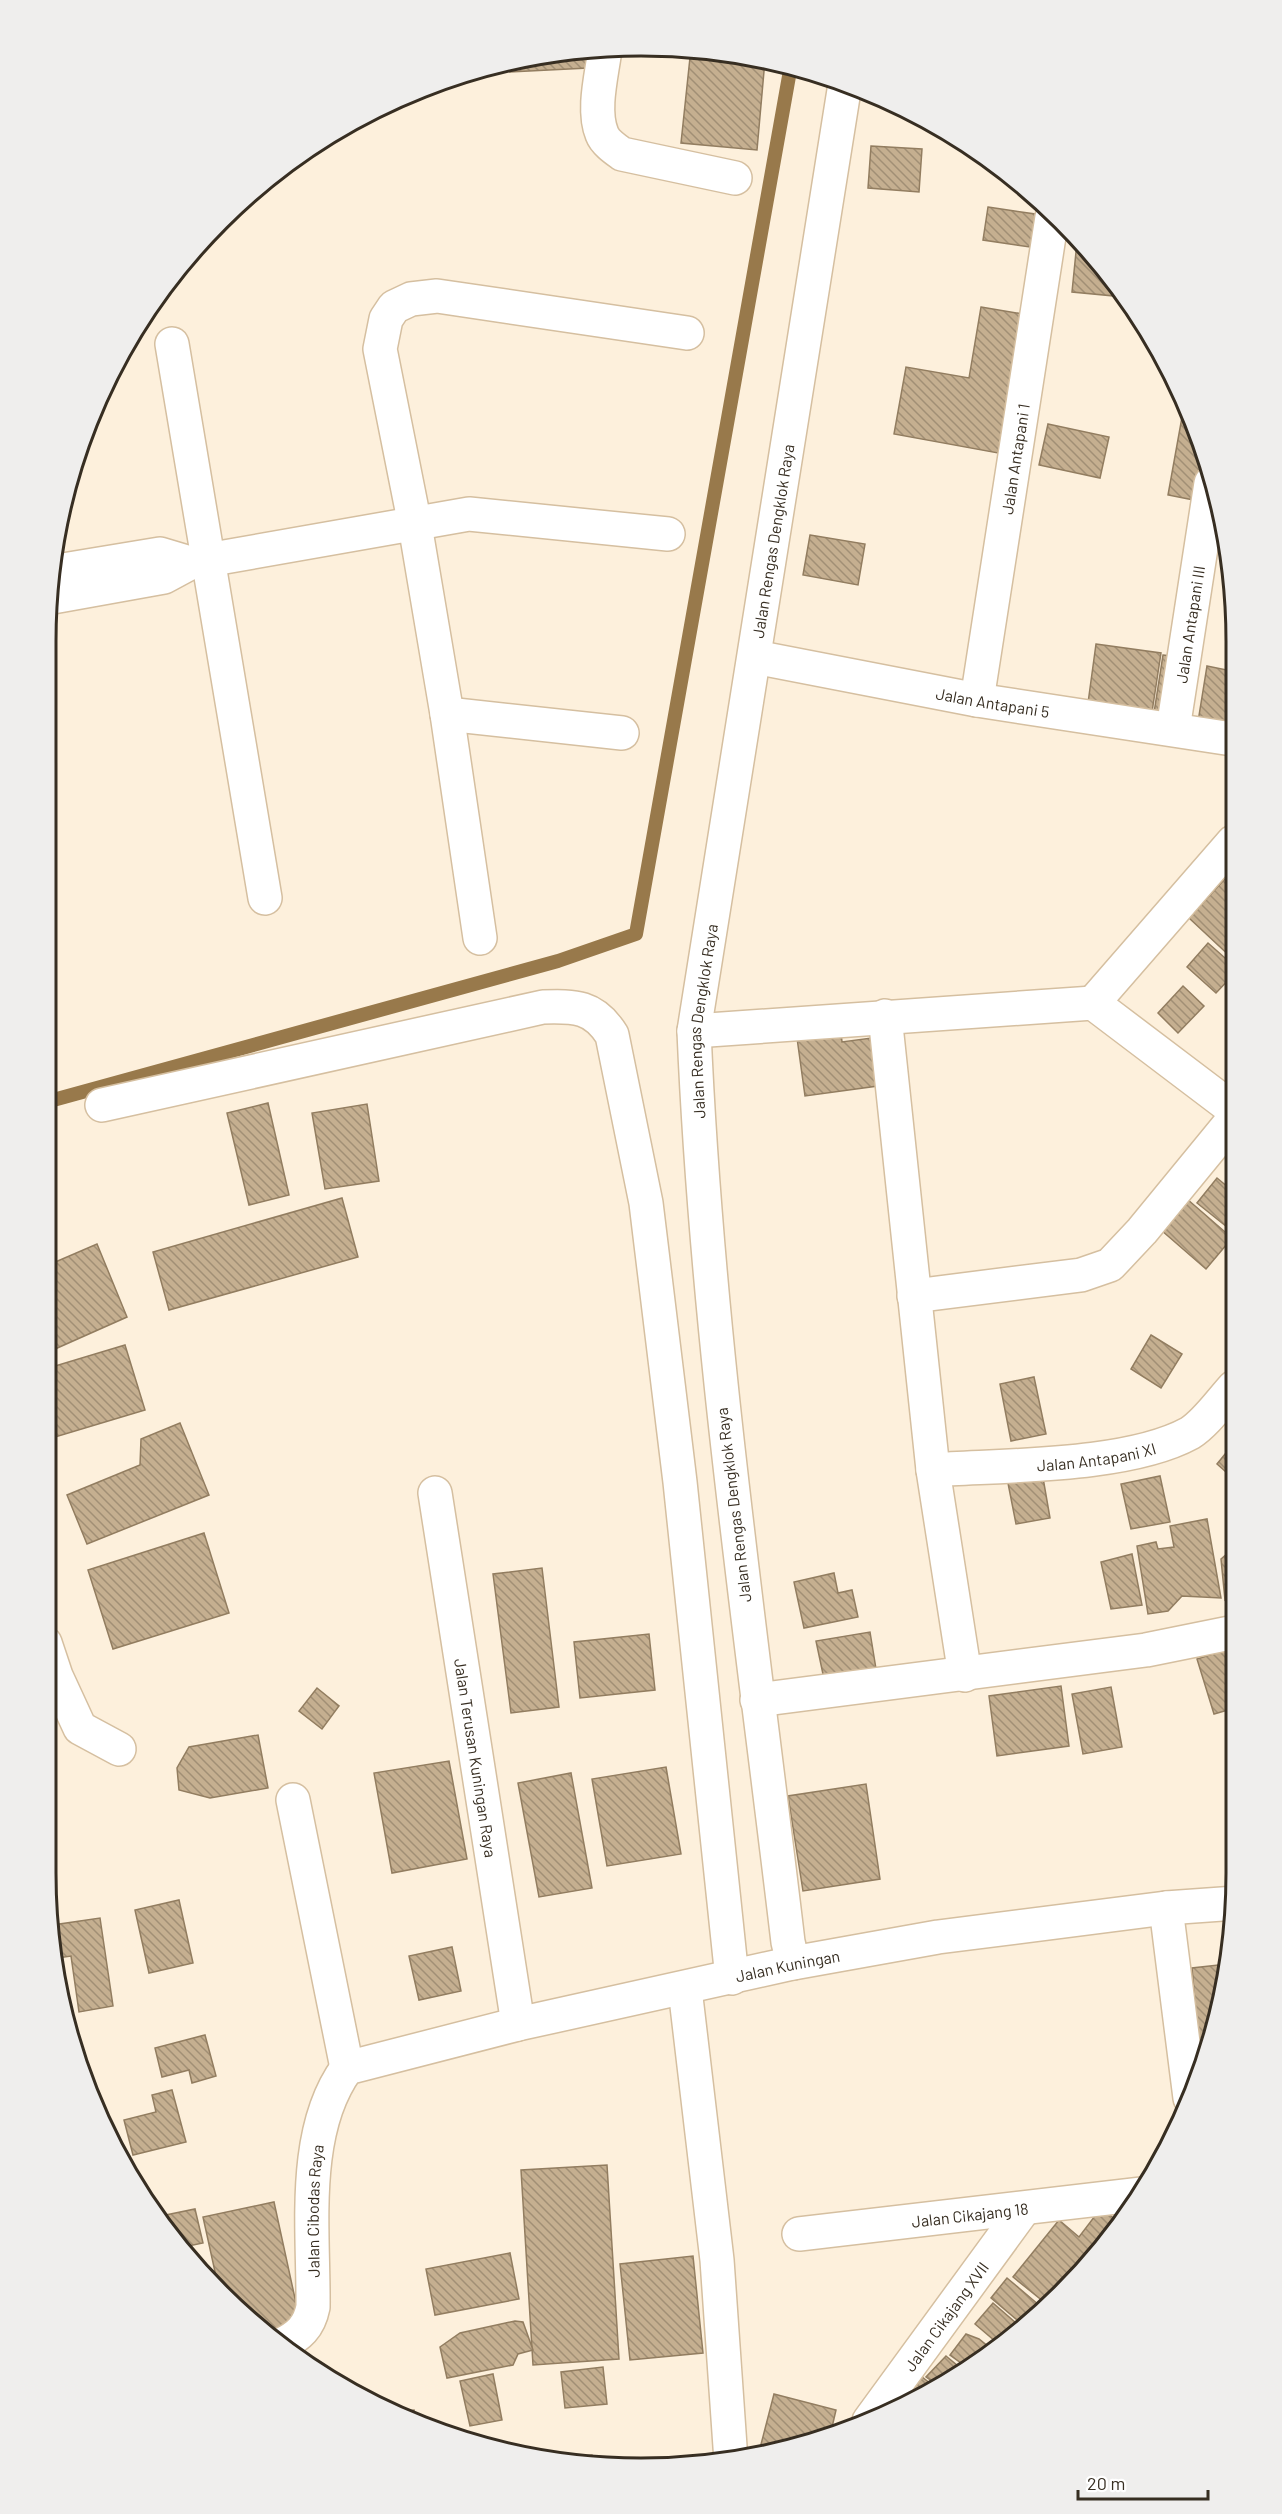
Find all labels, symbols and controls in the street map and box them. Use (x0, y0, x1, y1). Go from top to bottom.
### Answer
street label: Jalan Antapani 1 (996, 402, 1032, 516)
street label: Jalan Rengas Dengklok Raya (747, 442, 797, 639)
street label: Jalan Antapani III (1171, 564, 1208, 684)
street label: Jalan Antapani 5 (934, 683, 1051, 720)
street label: Jalan Rengas Dengklok Raya (684, 922, 720, 1119)
street label: Jalan Rengas Dengklok Raya (712, 1407, 754, 1603)
street label: Jalan Antapani XI (1036, 1438, 1158, 1474)
street label: Jalan Terusan Kuningan Raya (451, 1657, 501, 1859)
street label: Jalan Kuningan (734, 1945, 841, 1985)
street label: Jalan Cibodas Raya (302, 2143, 326, 2278)
street label: Jalan Cikajang 18 (910, 2198, 1029, 2230)
street label: Jalan Cikajang XVII (899, 2258, 992, 2374)
scale bar (1078, 2463, 1208, 2501)
text: 20 m (1087, 2472, 1125, 2494)

